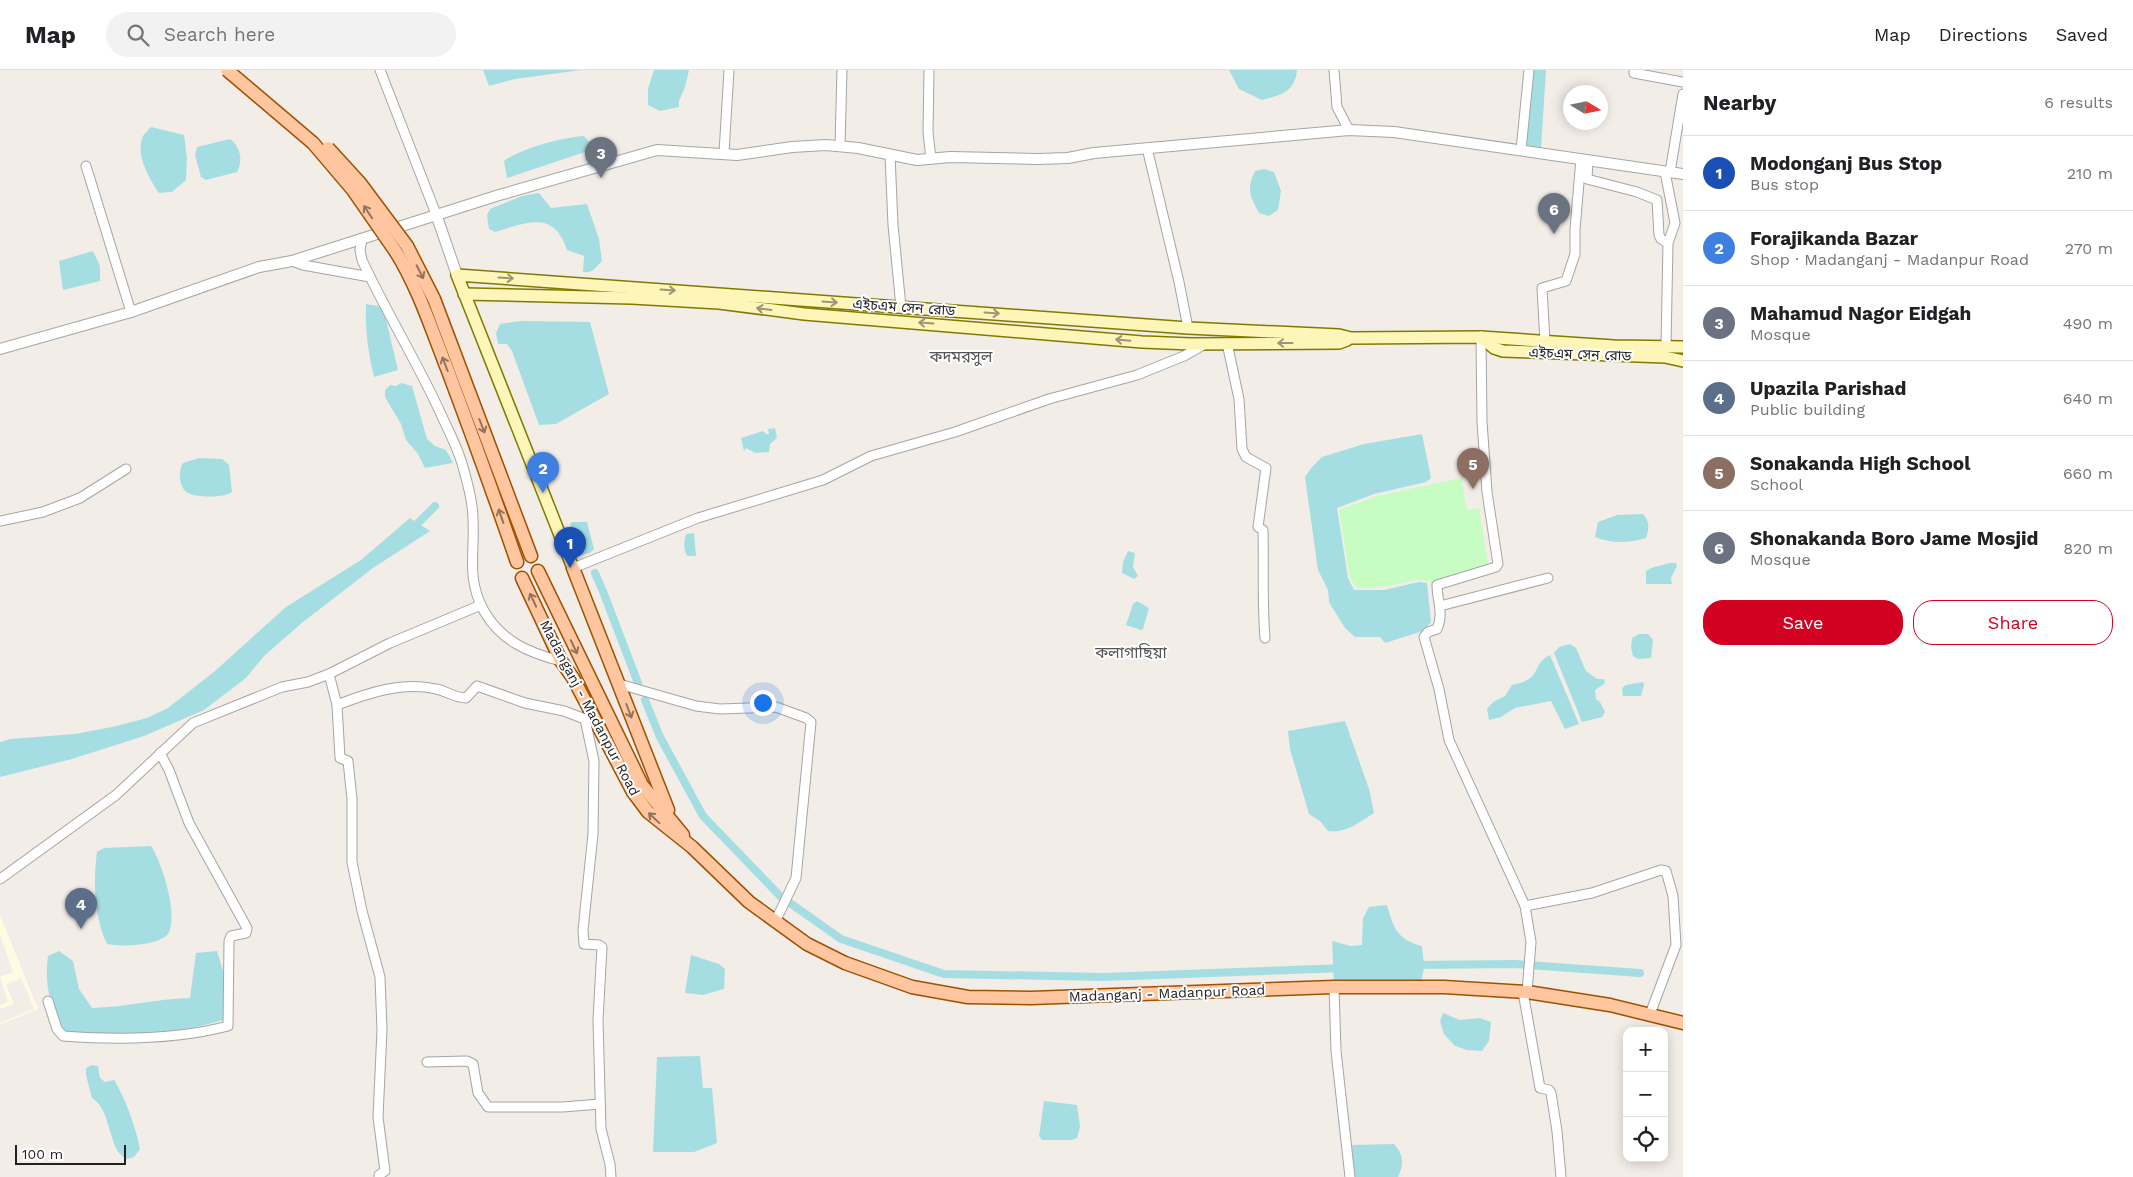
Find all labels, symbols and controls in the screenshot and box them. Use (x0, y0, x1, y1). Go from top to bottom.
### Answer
search box (106, 12, 456, 57)
text: Map (25, 21, 76, 49)
icon: search (124, 21, 152, 49)
text: Search here (164, 23, 275, 46)
text: Map (1874, 24, 1911, 45)
text: Directions (1939, 24, 2028, 45)
text: Saved (2056, 24, 2108, 45)
north arrow (1563, 85, 1608, 130)
text: Nearby (1703, 90, 1776, 115)
text: 6 results (2044, 93, 2113, 112)
pin: 3 (585, 137, 617, 178)
text: Modonganj Bus Stop (1750, 152, 1942, 175)
text: 1 (1716, 164, 1722, 183)
text: 210 m (2067, 164, 2113, 183)
text: Bus stop (1750, 175, 1819, 194)
pin: 6 (1538, 193, 1570, 234)
one-way arrow (363, 205, 373, 219)
text: Forajikanda Bazar (1750, 227, 1918, 250)
text: 2 (1714, 239, 1724, 258)
text: 270 m (2065, 239, 2113, 258)
text: Shop · Madanganj - Madanpur Road (1750, 250, 2029, 269)
one-way arrow (416, 265, 426, 280)
one-way arrow (497, 274, 513, 283)
one-way arrow (660, 285, 676, 295)
street label: এইচএম সেন রোড (852, 295, 957, 319)
one-way arrow (822, 297, 838, 307)
text: Mahamud Nagor Eidgah (1750, 302, 1971, 325)
one-way arrow (757, 304, 773, 314)
one-way arrow (984, 308, 1000, 318)
text: 3 (1714, 314, 1724, 333)
text: 490 m (2063, 314, 2113, 333)
one-way arrow (918, 319, 934, 328)
text: Mosque (1750, 325, 1811, 344)
one-way arrow (1115, 336, 1131, 345)
one-way arrow (1278, 338, 1294, 348)
street label: এইচএম সেন রোড (1528, 344, 1633, 364)
district label: কদমরসুল (929, 347, 993, 366)
one-way arrow (440, 357, 449, 372)
text: Upazila Parishad (1750, 377, 1906, 400)
text: 4 (1714, 389, 1724, 408)
text: 640 m (2063, 389, 2113, 408)
text: Public building (1750, 400, 1865, 419)
one-way arrow (478, 418, 487, 434)
pin: 5 (1457, 448, 1489, 489)
pin: 2 (527, 452, 559, 493)
text: Sonakanda High School (1750, 452, 1970, 475)
text: 5 (1714, 464, 1724, 483)
text: 660 m (2063, 464, 2113, 483)
text: School (1750, 475, 1803, 494)
one-way arrow (496, 509, 505, 525)
pin: 1 (554, 527, 586, 568)
text: Shonakanda Boro Jame Mosjid (1750, 527, 2038, 550)
text: 6 (1714, 539, 1724, 558)
text: 820 m (2063, 539, 2113, 558)
text: Mosque (1750, 550, 1811, 569)
one-way arrow (527, 593, 537, 608)
button: Save (1703, 600, 1903, 645)
button: Share (1913, 600, 2113, 645)
street label: Madanganj - Madanpur Road (537, 617, 643, 799)
one-way arrow (570, 639, 579, 654)
district label: কলাগাছিয়া (1094, 643, 1168, 662)
your location (750, 690, 776, 716)
one-way arrow (625, 703, 634, 718)
one-way arrow (647, 812, 660, 824)
pin: 4 (65, 888, 97, 929)
street label: Madanganj - Madanpur Road (1069, 982, 1265, 1004)
map controls (1623, 1027, 1668, 1162)
button: + (1623, 1027, 1668, 1072)
button: − (1623, 1072, 1668, 1117)
button: locate (1623, 1117, 1668, 1162)
scale bar (15, 1142, 126, 1165)
text: 100 m (22, 1146, 63, 1162)

